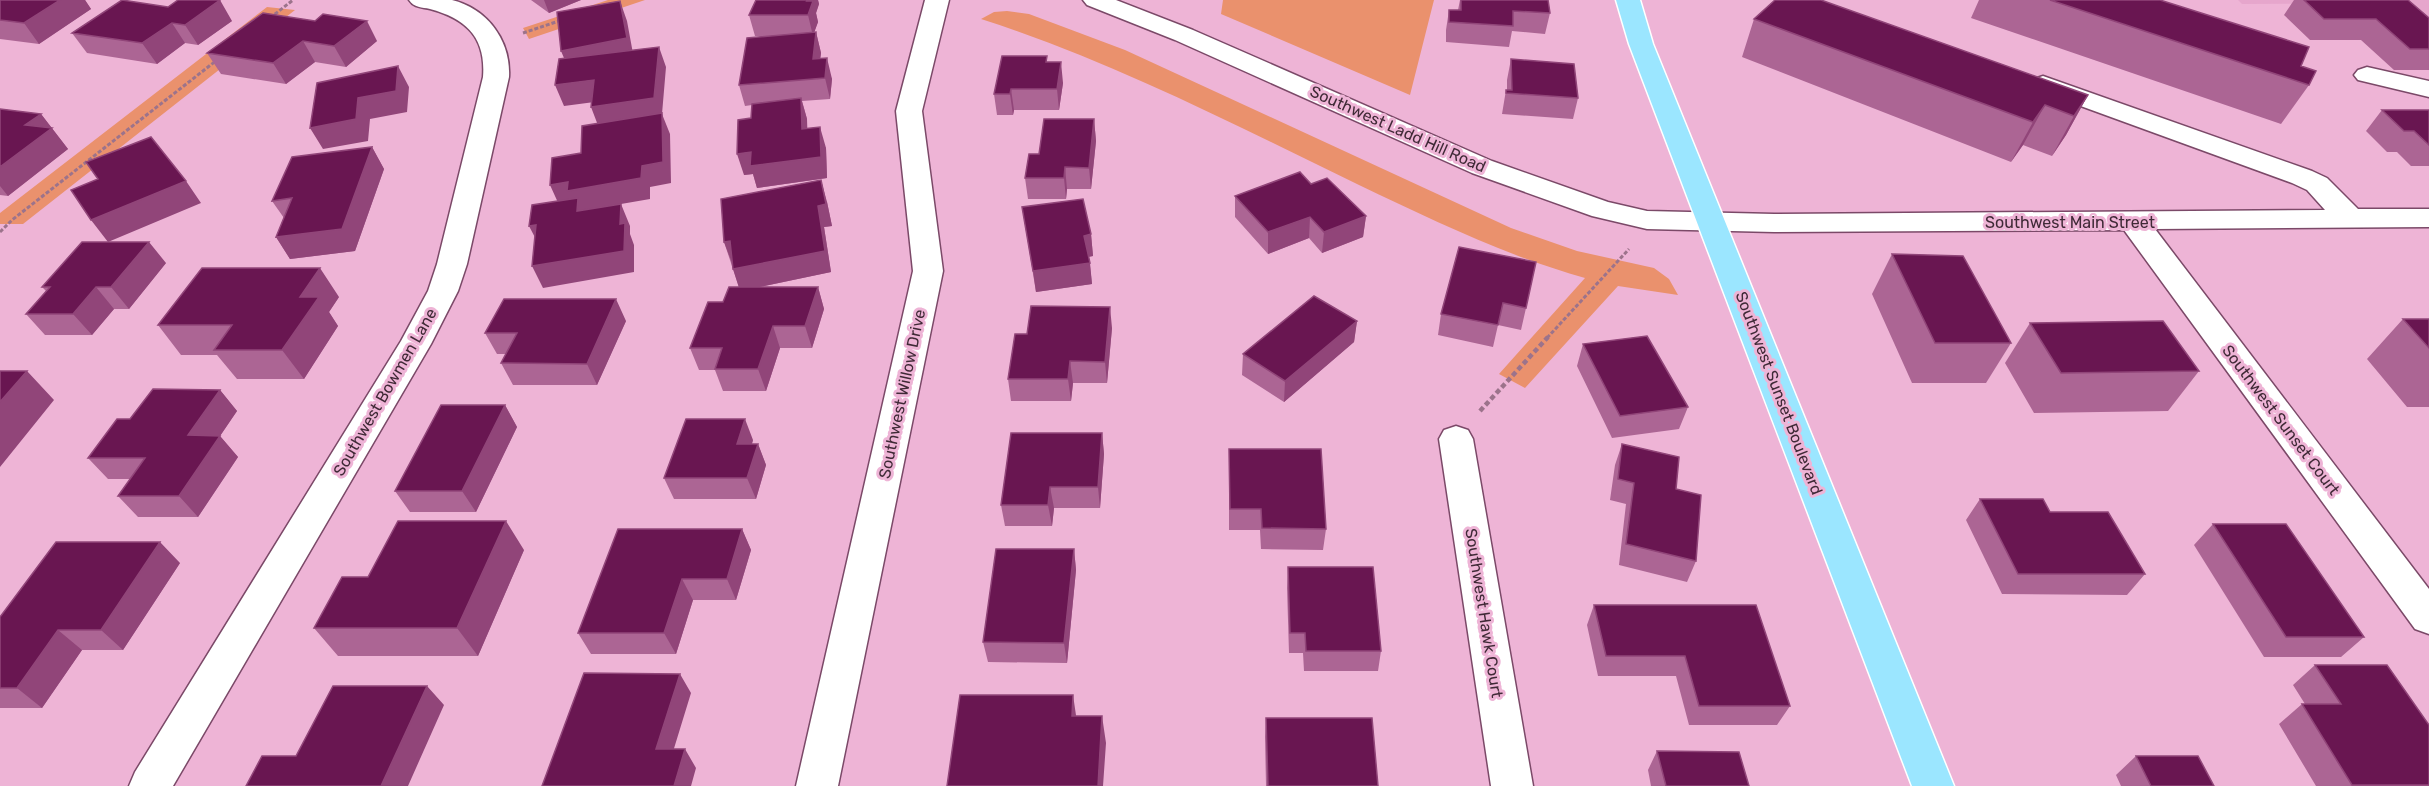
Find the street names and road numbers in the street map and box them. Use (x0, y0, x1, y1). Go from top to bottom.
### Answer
street label: Southwest Ladd Hill Road (1307, 82, 1489, 176)
street label: Southwest Main Street (1985, 213, 2155, 232)
street label: Southwest Sunset Boulevard (1731, 289, 1827, 497)
street label: Southwest Bowmen Lane (329, 305, 441, 479)
street label: Southwest Willow Drive (875, 308, 929, 480)
street label: Southwest Sunset Court (2218, 341, 2344, 499)
street label: Southwest Hawk Court (1461, 527, 1507, 699)

